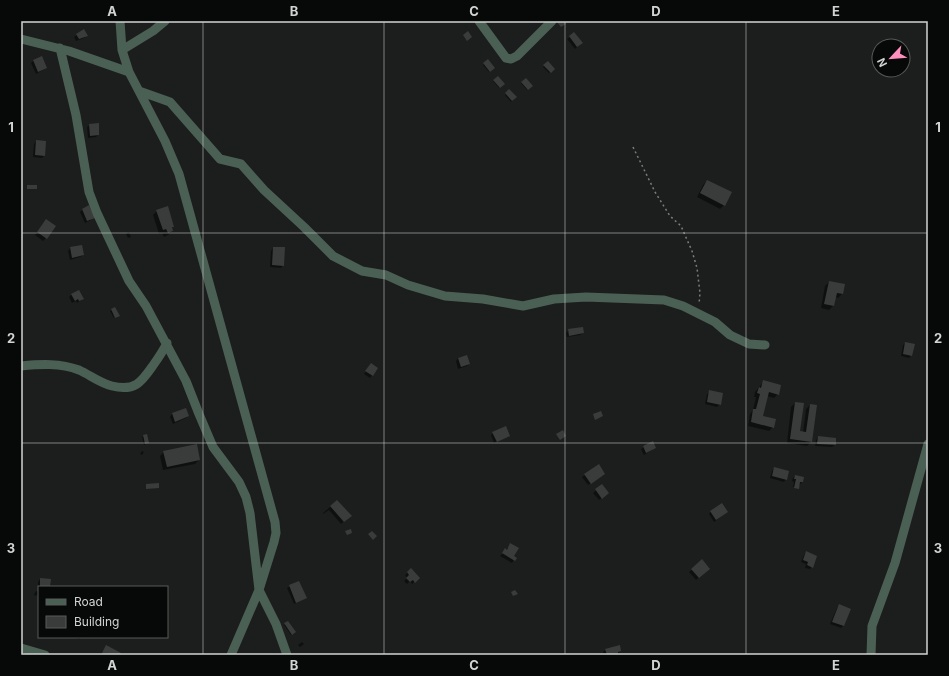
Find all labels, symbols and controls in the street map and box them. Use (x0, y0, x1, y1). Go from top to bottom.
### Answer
text: A (107, 3, 117, 19)
text: B (290, 3, 299, 19)
text: C (469, 3, 479, 19)
text: D (651, 3, 661, 19)
text: E (832, 3, 840, 19)
north arrow (871, 38, 911, 78)
text: N (874, 56, 890, 69)
text: 1 (8, 119, 14, 135)
text: 1 (935, 119, 941, 135)
text: 2 (7, 330, 15, 346)
text: 2 (934, 330, 942, 346)
text: 3 (7, 540, 15, 556)
text: 3 (934, 540, 942, 556)
legend (38, 586, 168, 638)
text: Road (74, 594, 103, 609)
text: Building (74, 614, 119, 629)
text: A (107, 657, 117, 673)
text: B (290, 657, 299, 673)
text: C (469, 657, 479, 673)
text: D (651, 657, 661, 673)
text: E (832, 657, 840, 673)

